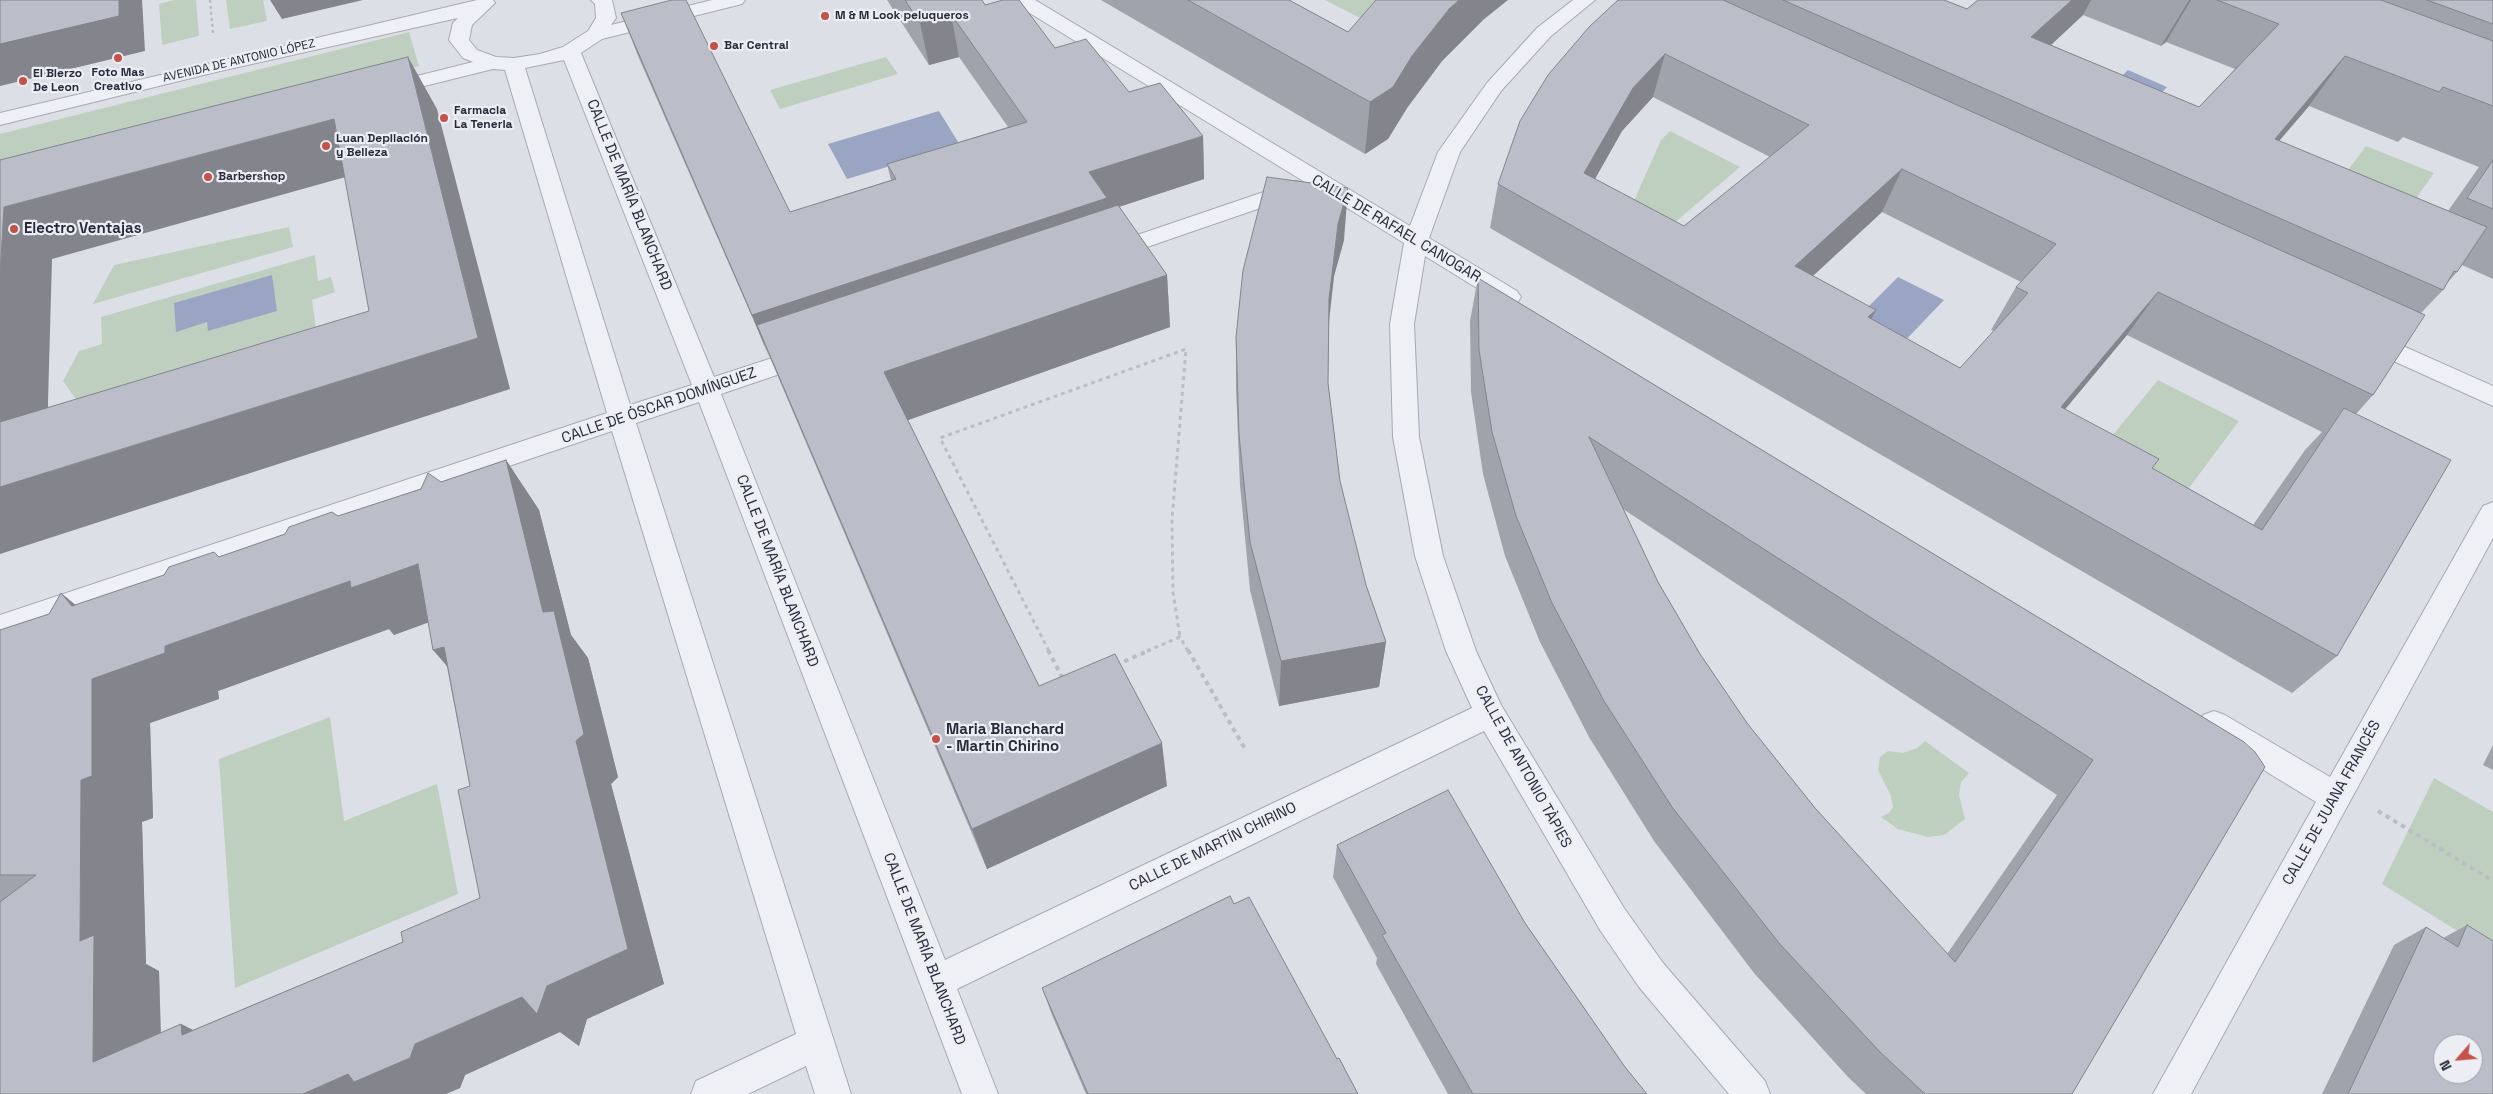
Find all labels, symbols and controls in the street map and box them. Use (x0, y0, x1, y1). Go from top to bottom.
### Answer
place label: M & M Look peluqueros (835, 9, 969, 23)
marker: M & M Look peluqueros (819, 10, 831, 22)
street label: AVENIDA DE ANTONIO LÓPEZ (161, 36, 317, 86)
place label: Bar Central (724, 39, 789, 53)
marker: Bar Central (708, 40, 720, 52)
marker: Foto Mas Creativo (112, 52, 124, 64)
place label: Foto Mas Creativo (92, 66, 144, 94)
place label: El Bierzo De Leon (33, 67, 82, 95)
marker: El Bierzo De Leon (17, 75, 29, 87)
street label: CALLE DE MARÍA BLANCHARD (582, 97, 676, 293)
place label: Farmacia La Teneria (454, 104, 513, 132)
marker: Farmacia La Teneria (438, 112, 450, 124)
place label: Luan Depilación y Belleza (336, 132, 428, 160)
marker: Luan Depilación y Belleza (320, 140, 332, 152)
place label: Barbershop (218, 170, 286, 184)
marker: Barbershop (202, 171, 214, 183)
street label: CALLE DE RAFAEL CANOGAR (1308, 171, 1484, 287)
place label: Electro Ventajas (24, 220, 142, 238)
marker: Electro Ventajas (8, 223, 20, 235)
street label: CALLE DE ÓSCAR DOMÍNGUEZ (559, 364, 759, 448)
street label: CALLE DE MARÍA BLANCHARD (732, 472, 822, 670)
street label: CALLE DE ANTONIO TÀPIES (1471, 683, 1575, 851)
street label: CALLE DE JUANA FRANCÉS (2279, 717, 2385, 889)
place label: Maria Blanchard - Martin Chirino (946, 721, 1064, 756)
marker: Maria Blanchard - Martin Chirino (930, 733, 942, 745)
street label: CALLE DE MARTÍN CHIRINO (1126, 799, 1300, 895)
street label: CALLE DE MARÍA BLANCHARD (879, 850, 969, 1048)
north arrow (2433, 1034, 2483, 1084)
text: N (2435, 1057, 2456, 1074)

